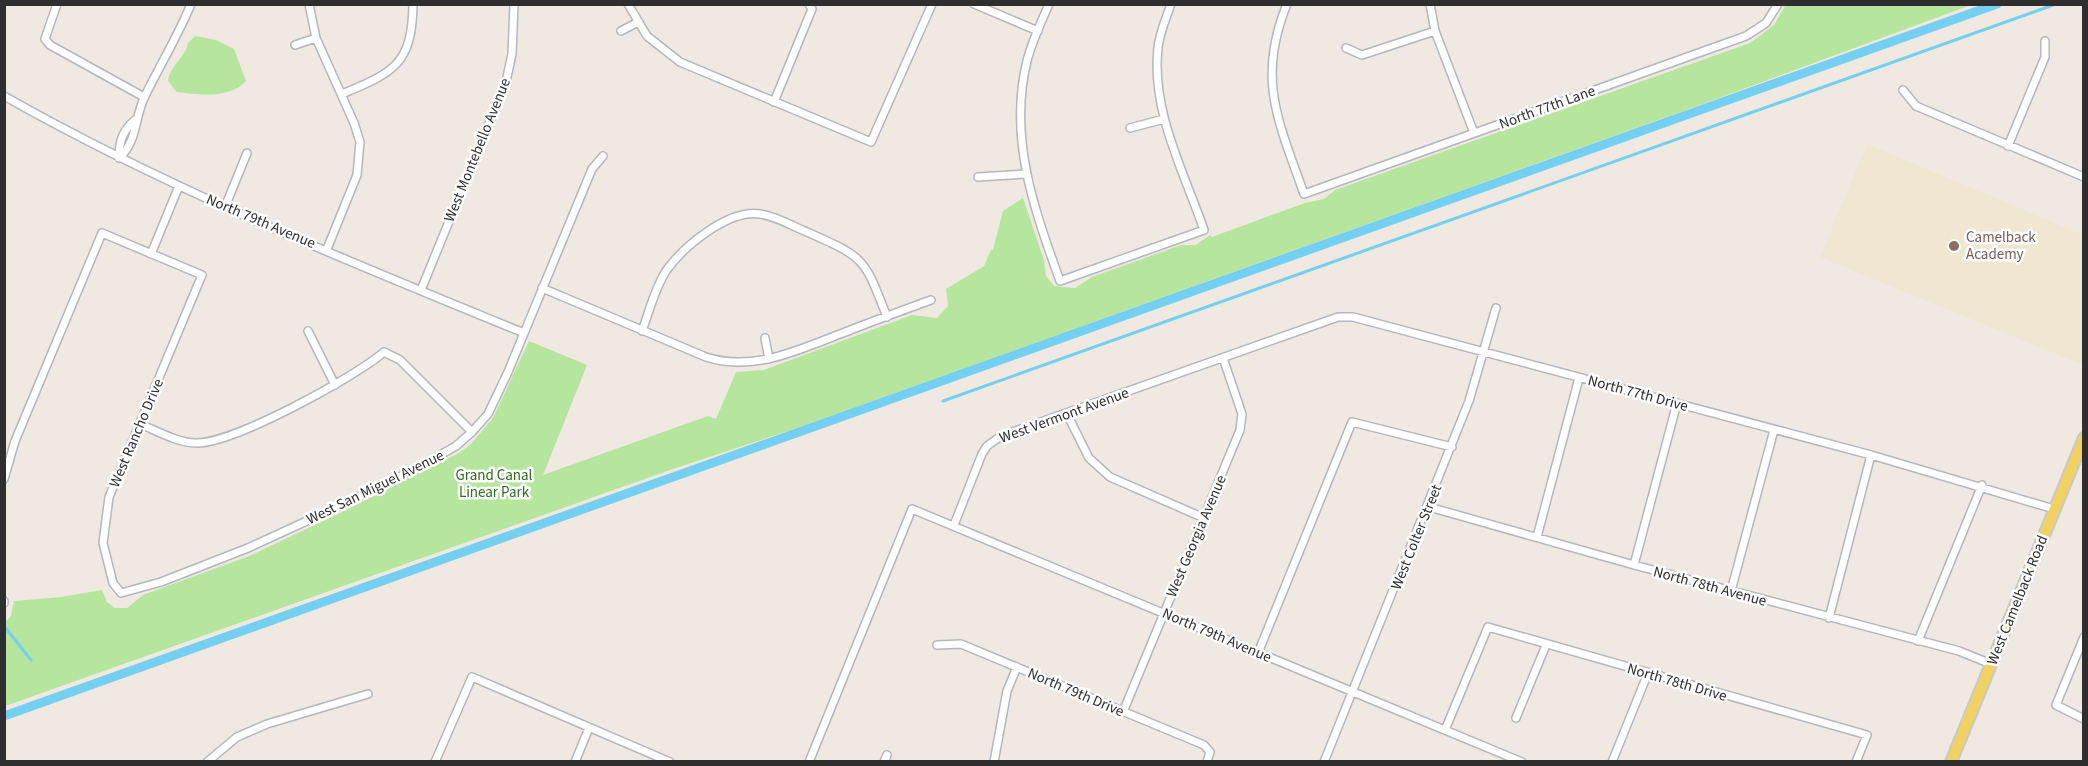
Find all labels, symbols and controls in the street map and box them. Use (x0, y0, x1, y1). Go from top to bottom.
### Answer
street label: West Montebello Avenue (439, 75, 516, 225)
street label: North 77th Lane (1496, 80, 1598, 135)
street label: North 79th Avenue (203, 189, 319, 254)
place label: Camelback Academy (1966, 227, 2036, 265)
marker: Camelback Academy (1947, 239, 1961, 253)
street label: North 77th Drive (1585, 370, 1690, 417)
street label: West Rancho Drive (104, 376, 169, 491)
street label: West Vermont Avenue (996, 382, 1132, 449)
street label: West San Miguel Avenue (303, 445, 448, 530)
park label: Grand Canal Linear Park (456, 465, 533, 503)
street label: West Georgia Avenue (1161, 472, 1232, 601)
street label: West Colter Street (1386, 481, 1447, 593)
street label: West Camelback Road (1982, 532, 2053, 668)
street label: North 78th Avenue (1651, 561, 1769, 612)
street label: North 79th Avenue (1159, 603, 1275, 668)
street label: North 78th Drive (1625, 658, 1729, 707)
street label: North 79th Drive (1024, 663, 1127, 722)

